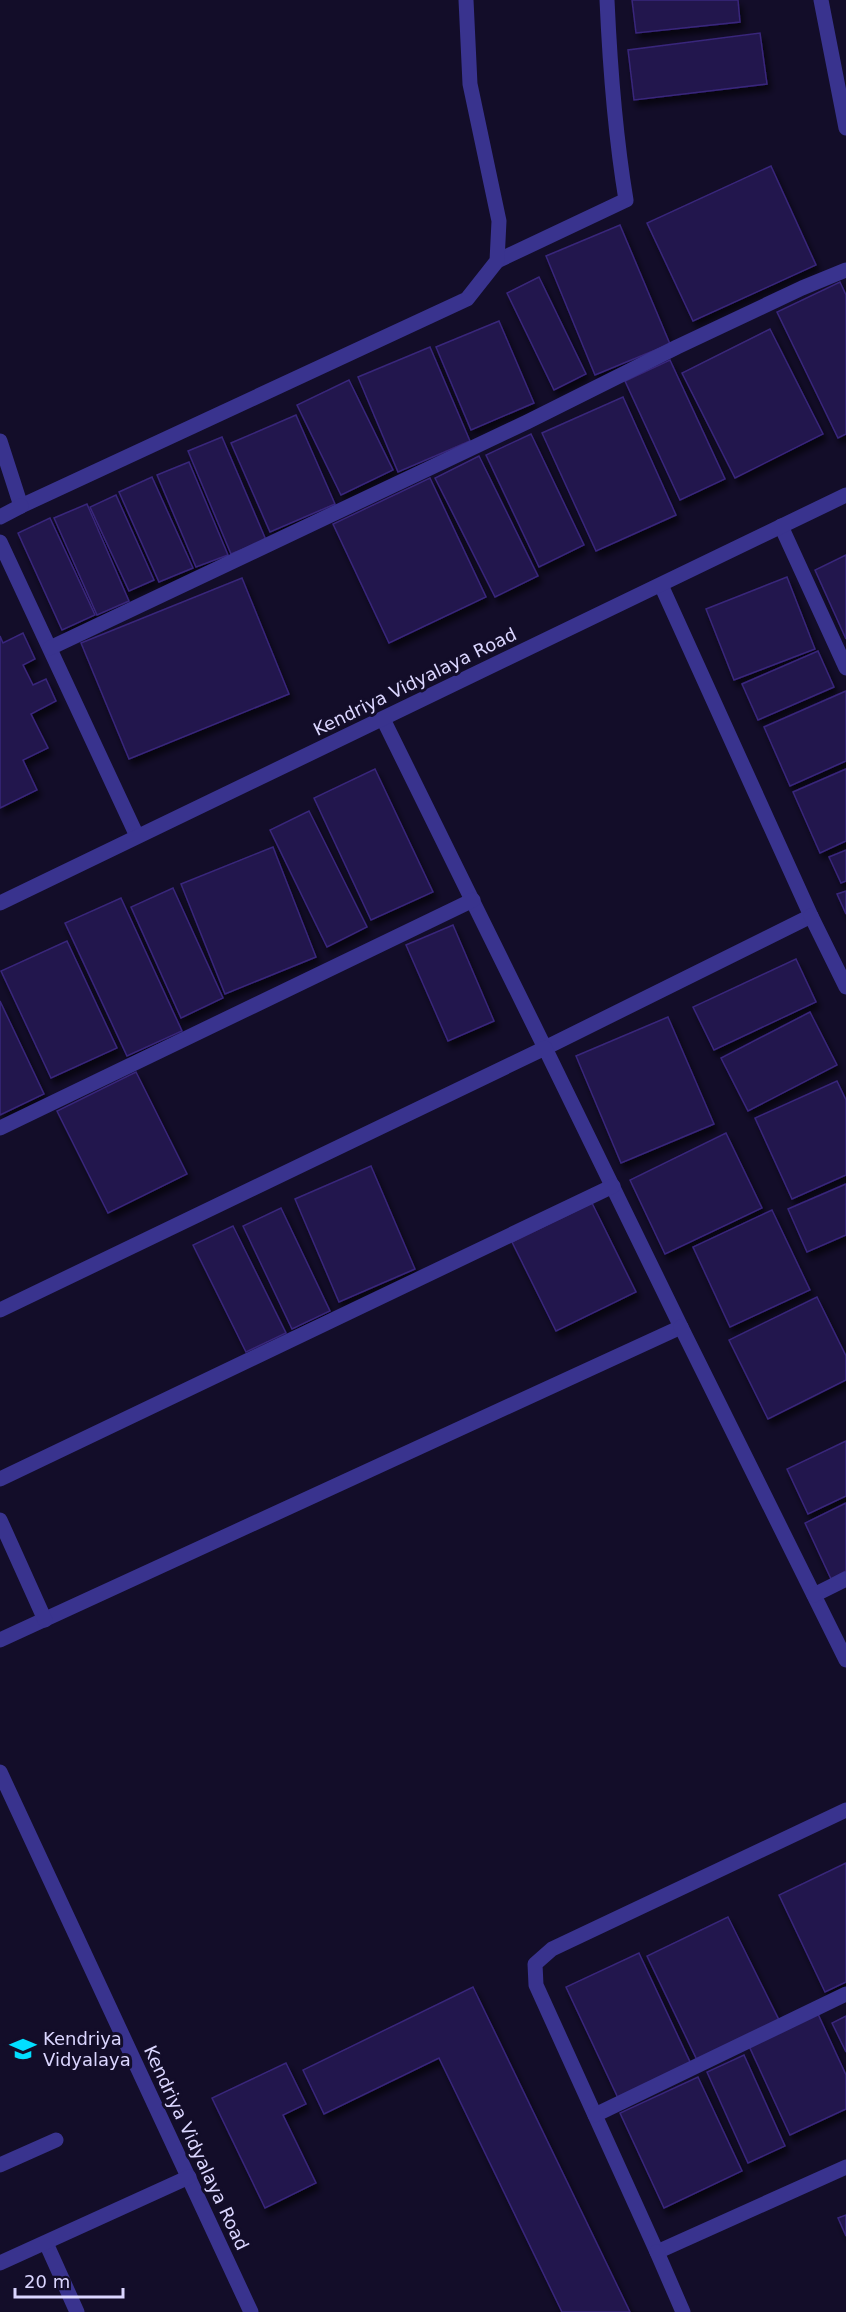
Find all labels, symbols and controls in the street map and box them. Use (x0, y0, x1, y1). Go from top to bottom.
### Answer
street label: Kendriya Vidyalaya Road (310, 623, 520, 740)
place label: Kendriya Vidyalaya (43, 2028, 131, 2070)
school or university icon: Kendriya Vidyalaya (8, 2034, 38, 2064)
street label: Kendriya Vidyalaya Road (140, 2042, 253, 2253)
scale bar (15, 2261, 123, 2299)
text: 20 m (24, 2271, 70, 2292)

